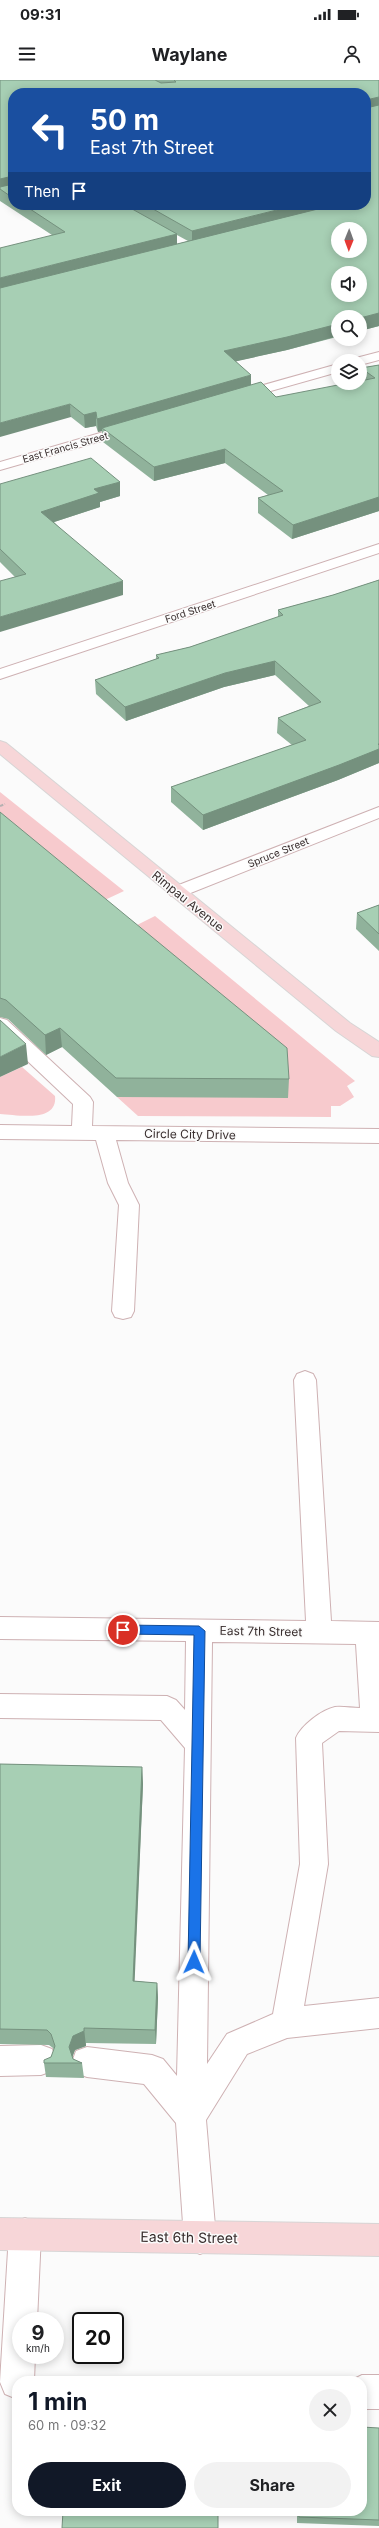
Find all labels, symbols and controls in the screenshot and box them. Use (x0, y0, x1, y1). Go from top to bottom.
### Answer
text: 09:31 (20, 5, 61, 24)
icon: menu (16, 43, 38, 65)
icon: person (341, 43, 363, 65)
text: Waylane (152, 44, 227, 65)
text: 50 m (90, 103, 159, 137)
icon: left (24, 104, 76, 156)
text: East 7th Street (90, 137, 214, 158)
icon: arrive (68, 180, 90, 202)
text: Then (24, 182, 60, 201)
north arrow (331, 222, 367, 258)
map controls (331, 222, 367, 390)
button: sound (331, 266, 367, 302)
button: search (331, 310, 367, 346)
button: layers (331, 354, 367, 390)
street label: East Francis Street (21, 429, 110, 465)
street label: Ford Street (163, 597, 217, 625)
street label: Spruce Street (246, 834, 311, 870)
street label: Rimpau Avenue (149, 867, 227, 935)
street label: Circle City Drive (144, 1126, 236, 1142)
pin (106, 1613, 140, 1647)
icon: arrive (112, 1619, 134, 1641)
street label: East 7th Street (220, 1623, 303, 1639)
position arrow (173, 1941, 215, 1983)
street label: East 6th Street (140, 2228, 238, 2246)
speed limit sign: 20 (72, 2312, 124, 2364)
text: 9 (31, 2321, 44, 2345)
text: km/h (26, 2342, 50, 2354)
text: 1 min (28, 2387, 87, 2416)
button: close (309, 2389, 351, 2431)
text: 60 m · 09:32 (28, 2417, 106, 2433)
button: Exit (28, 2462, 186, 2508)
button: Share (194, 2462, 351, 2508)

